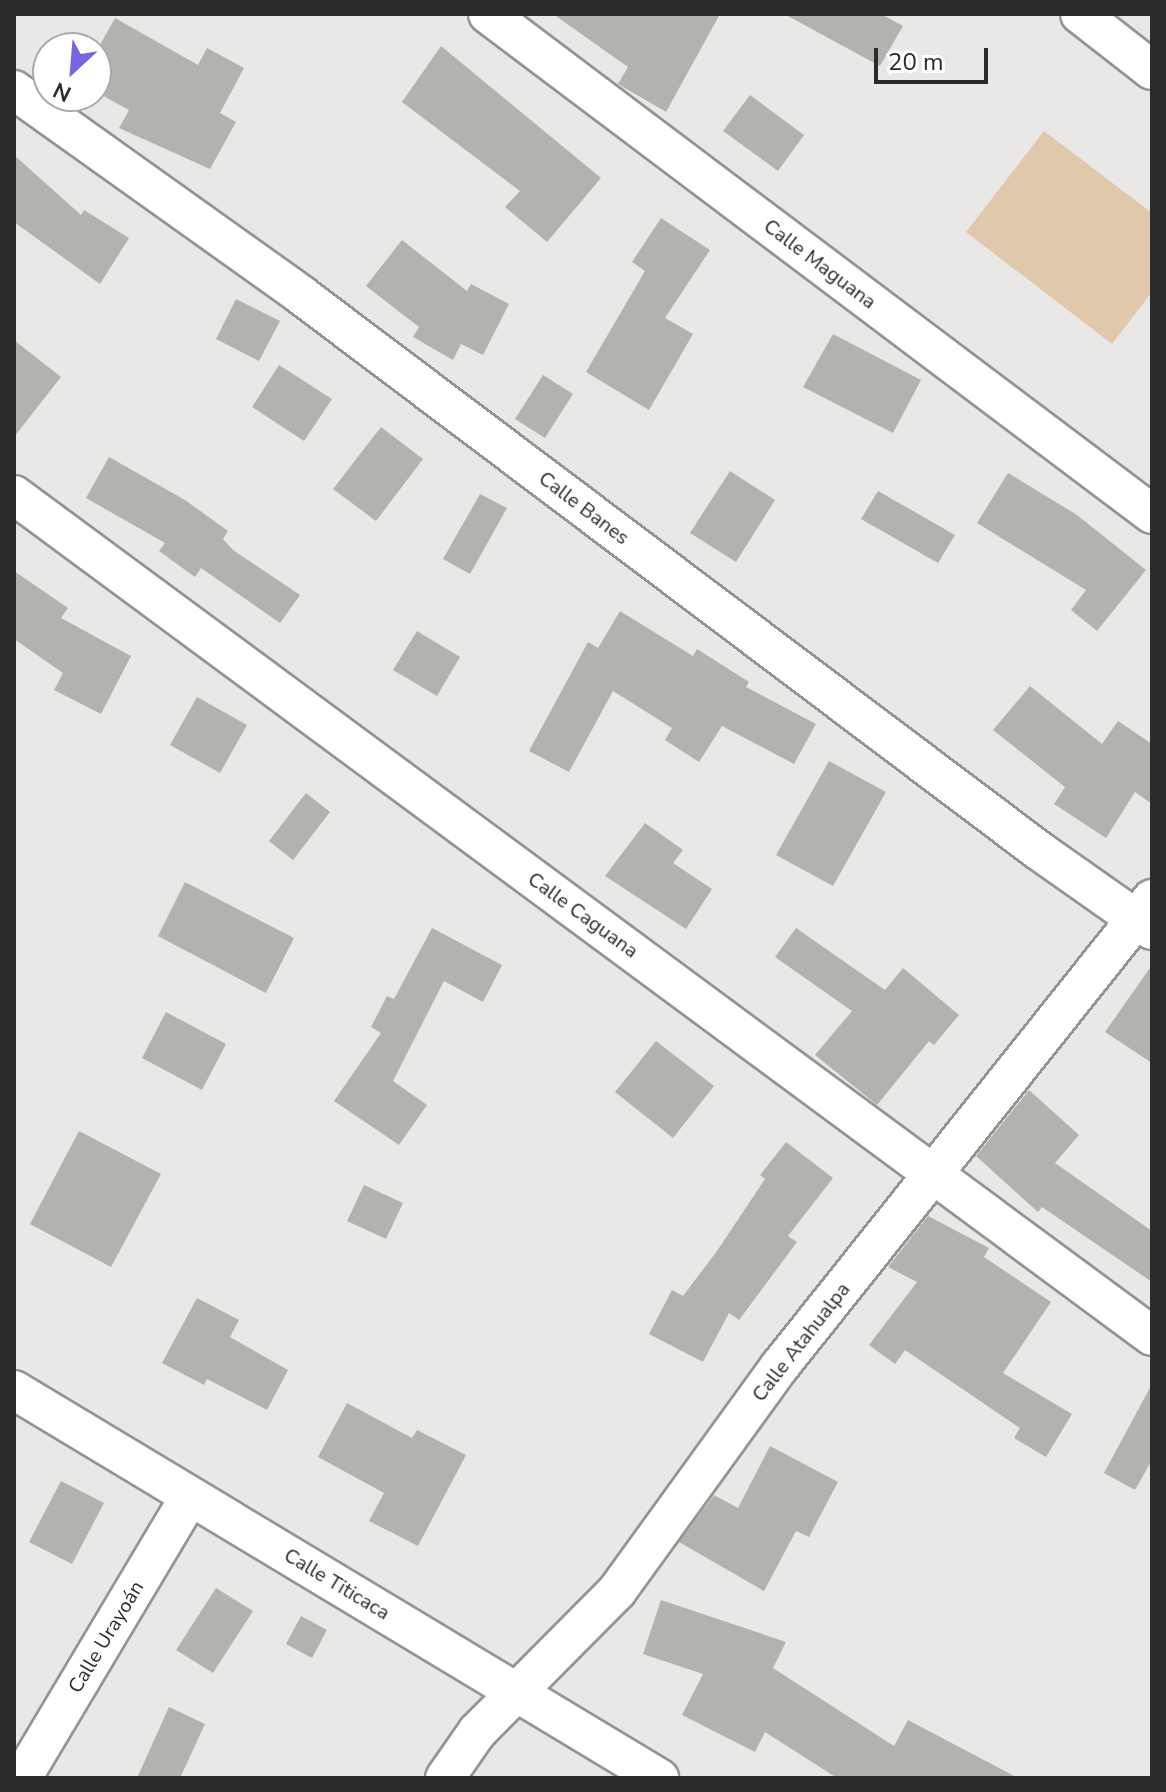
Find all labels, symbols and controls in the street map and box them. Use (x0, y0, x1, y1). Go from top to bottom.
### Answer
north arrow (32, 32, 112, 112)
scale bar (878, 32, 992, 82)
text: 20 m (888, 46, 944, 78)
text: N (48, 75, 76, 109)
street label: Calle Maguana (759, 214, 881, 314)
street label: Calle Banes (534, 466, 634, 550)
street label: Calle Caguana (523, 867, 643, 963)
street label: Calle Atahualpa (747, 1278, 855, 1406)
street label: Calle Titicaca (280, 1543, 394, 1625)
street label: Calle Urayoán (63, 1577, 149, 1697)

